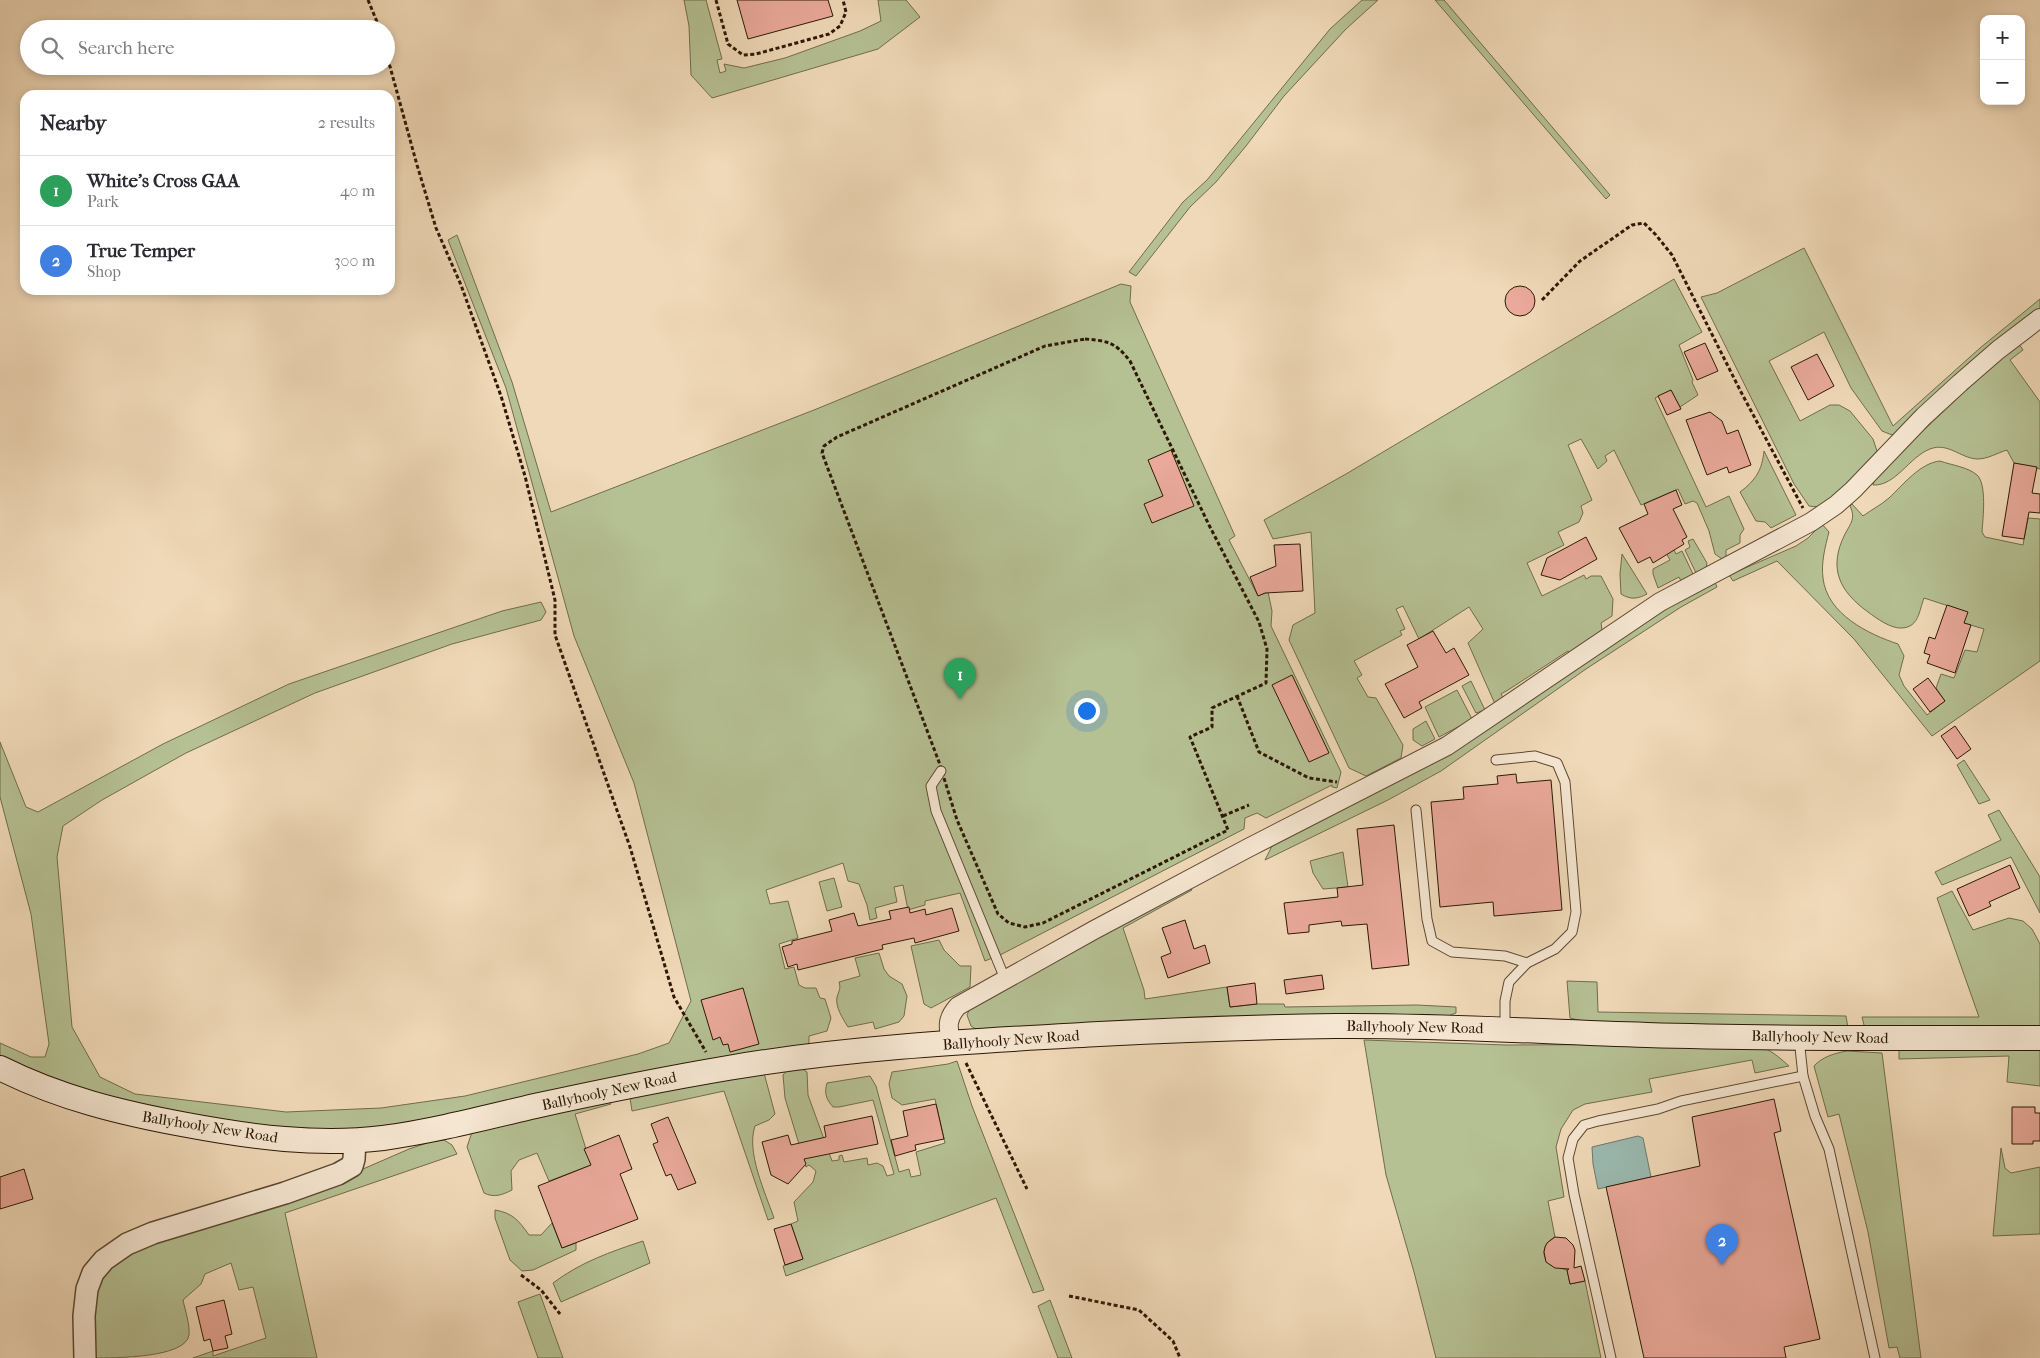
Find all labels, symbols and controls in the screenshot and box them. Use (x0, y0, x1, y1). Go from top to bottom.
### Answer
map controls (1980, 15, 2025, 105)
button: + (1980, 15, 2025, 60)
search box (20, 20, 395, 75)
icon: search (38, 34, 66, 62)
text: Search here (78, 37, 174, 59)
button: − (1980, 60, 2025, 105)
text: Nearby (40, 111, 106, 135)
text: 2 results (318, 113, 375, 132)
text: White's Cross GAA (87, 170, 240, 192)
text: 1 (53, 181, 59, 200)
text: 40 m (340, 181, 375, 200)
text: Park (87, 192, 119, 211)
text: True Temper (87, 240, 195, 262)
text: 2 (52, 251, 60, 270)
text: 300 m (334, 251, 375, 270)
text: Shop (87, 262, 121, 281)
pin: 1 (944, 658, 976, 699)
your location (1074, 698, 1100, 724)
street label: Ballyhooly New Road (1346, 1017, 1485, 1037)
street label: Ballyhooly New Road (942, 1026, 1081, 1054)
street label: Ballyhooly New Road (1751, 1027, 1890, 1047)
street label: Ballyhooly New Road (540, 1068, 679, 1114)
street label: Ballyhooly New Road (141, 1107, 280, 1147)
pin: 2 (1706, 1224, 1738, 1265)

